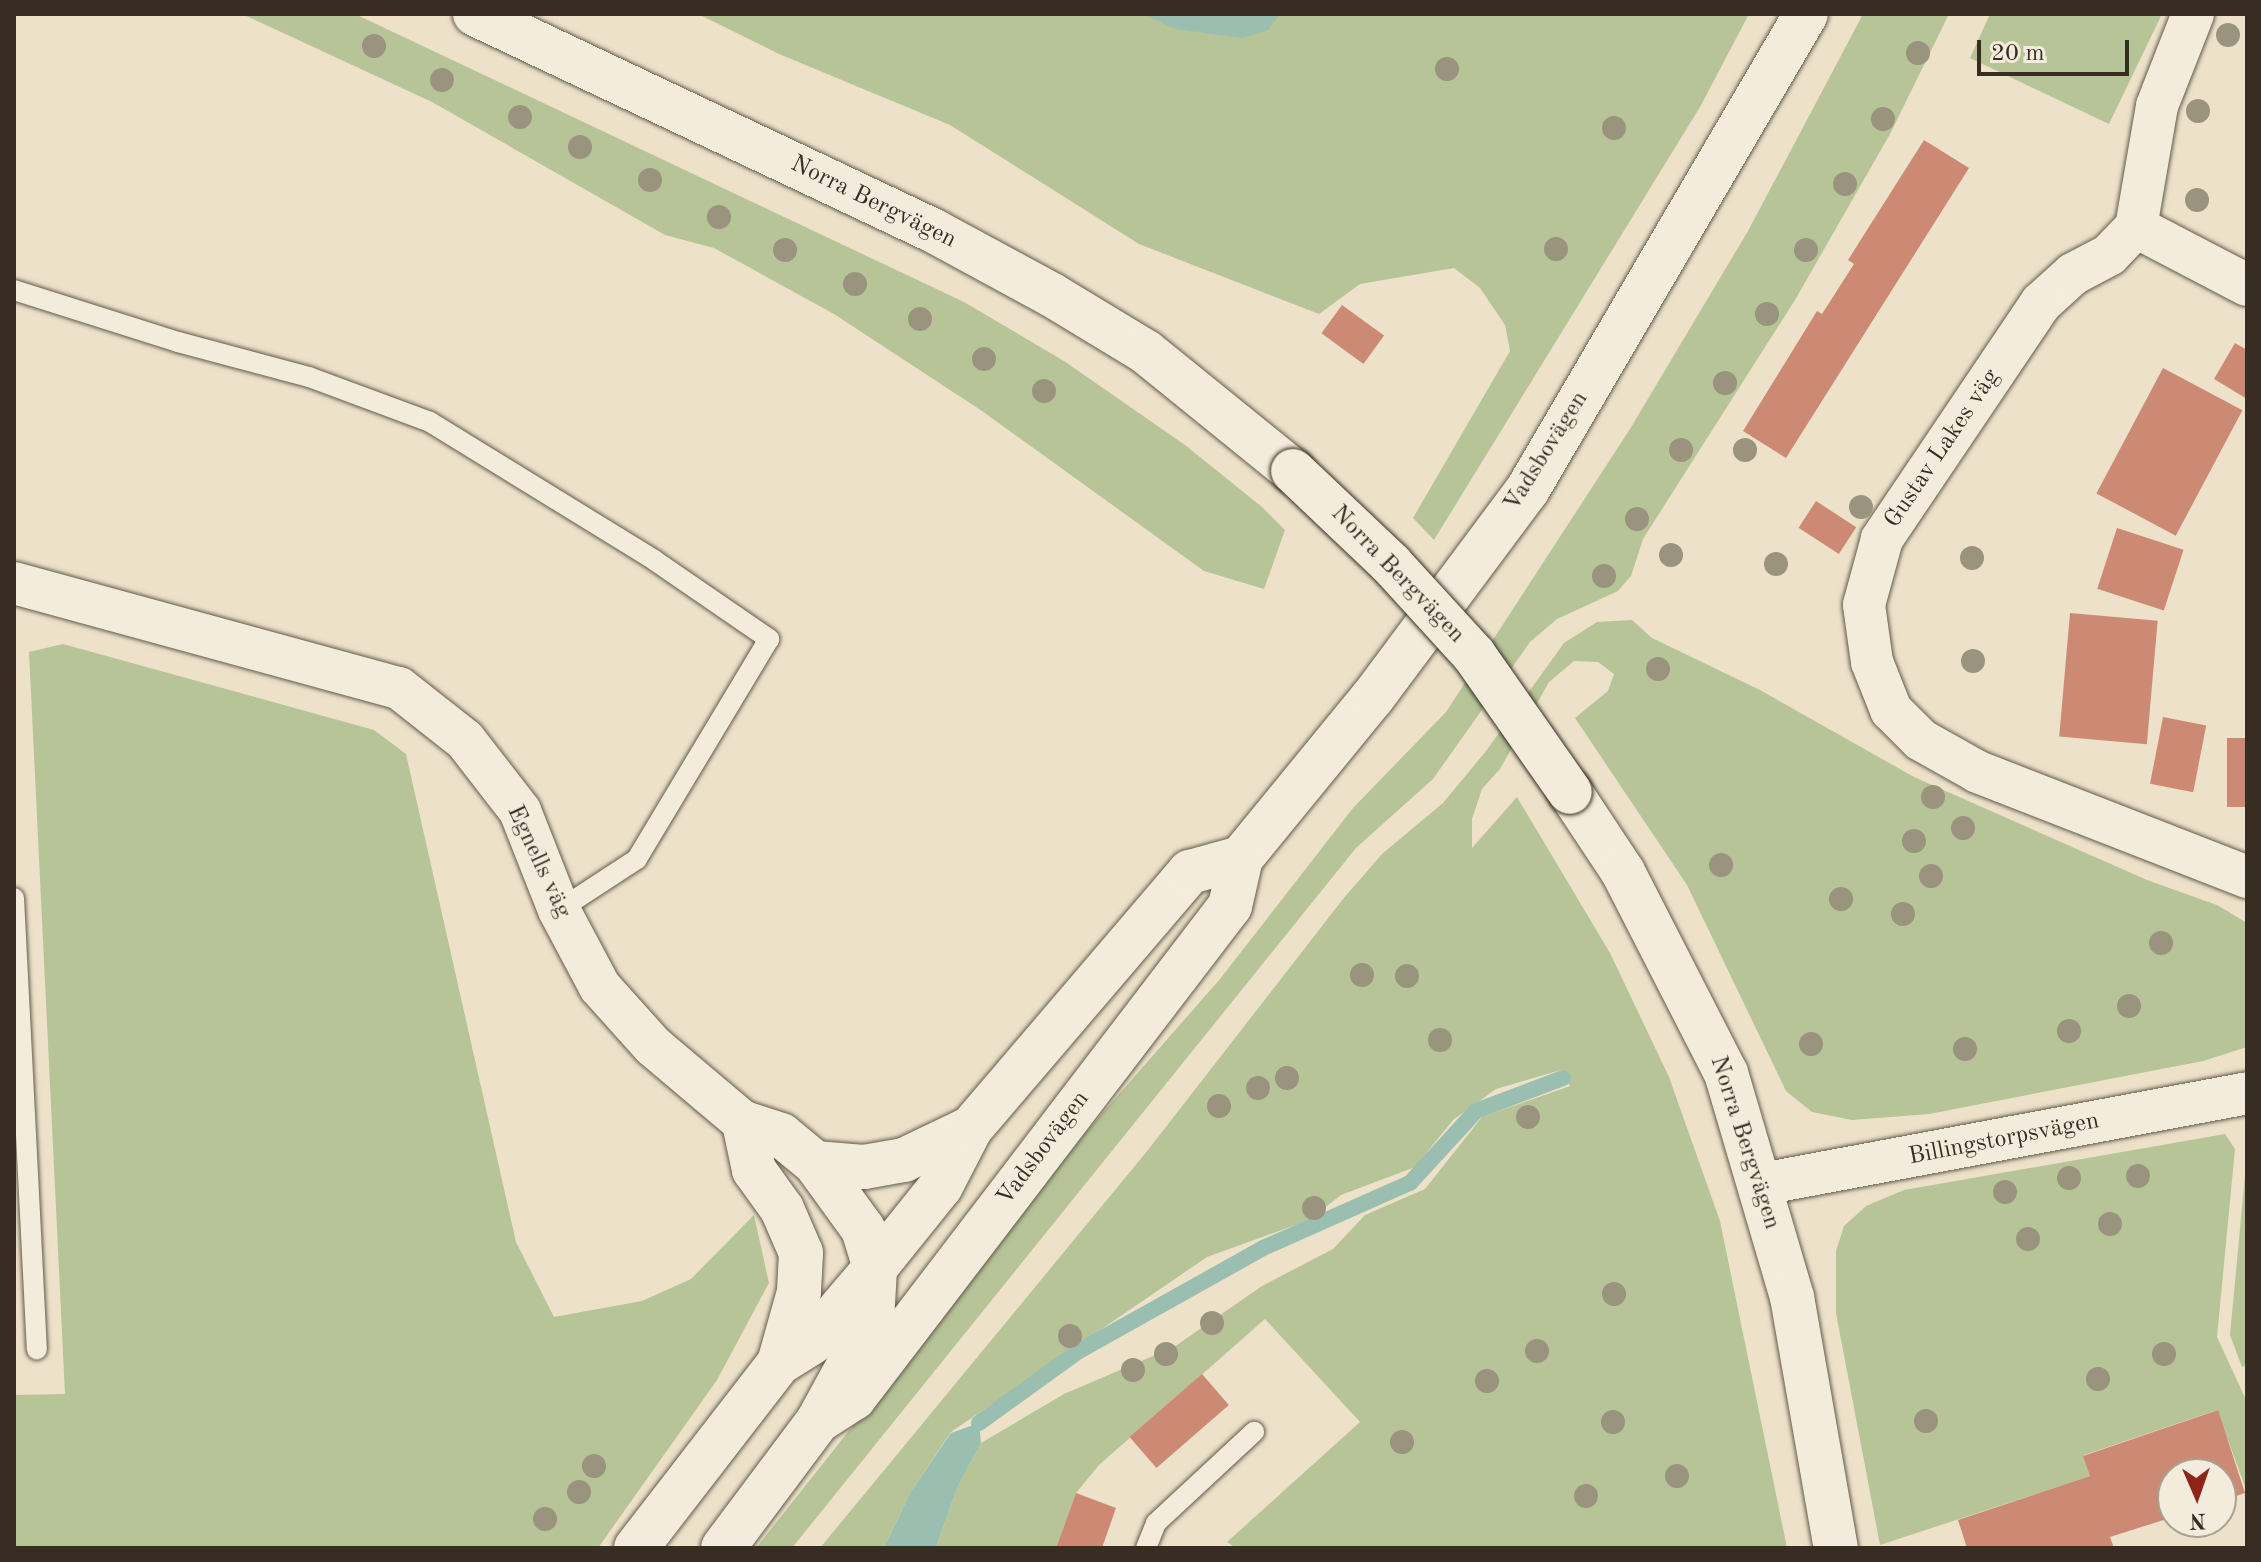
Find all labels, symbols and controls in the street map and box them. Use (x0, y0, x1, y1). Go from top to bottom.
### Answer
scale bar (1981, 24, 2133, 74)
text: 20 m (1991, 42, 2045, 66)
street label: Norra Bergvägen (786, 150, 960, 256)
street label: Gustav Lakes väg (1879, 364, 2007, 534)
street label: Vadsbovägen (1499, 387, 1595, 517)
street label: Norra Bergvägen (1324, 500, 1470, 650)
street label: Egnells väg (499, 801, 577, 923)
street label: Norra Bergvägen (1702, 1053, 1786, 1233)
street label: Vadsbovägen (992, 1086, 1096, 1212)
street label: Billingstorpsvägen (1906, 1107, 2102, 1173)
north arrow (2157, 1458, 2237, 1538)
text: N (2189, 1509, 2207, 1531)

